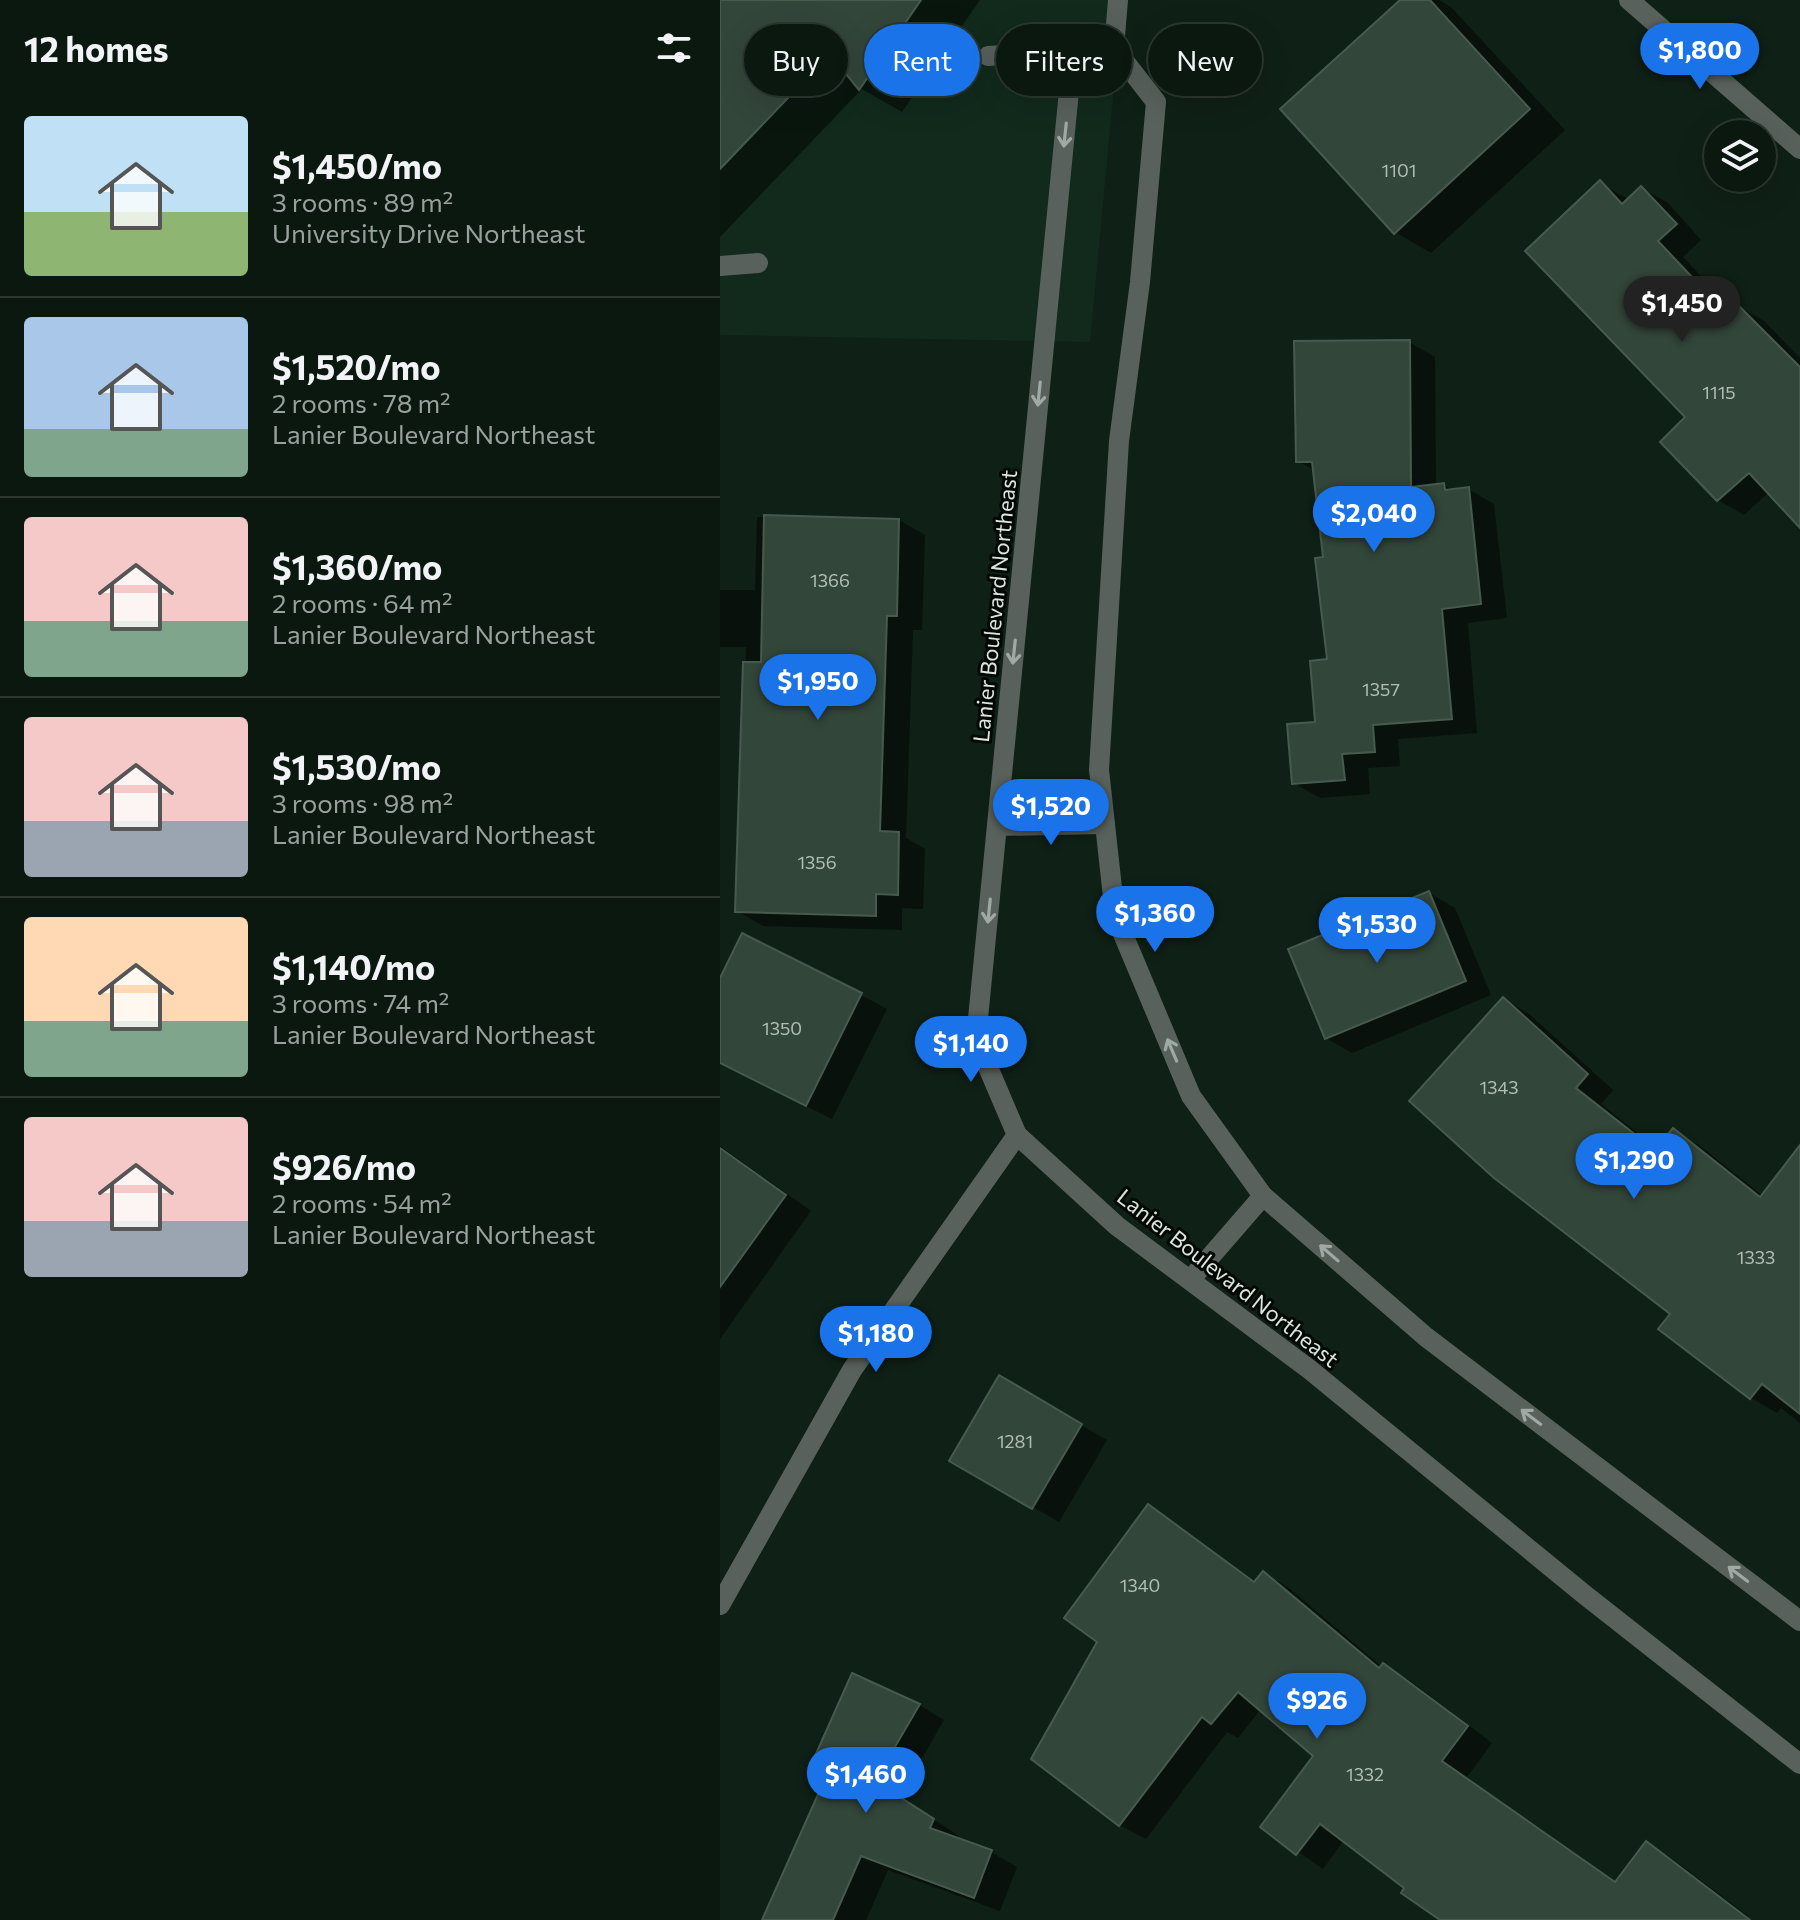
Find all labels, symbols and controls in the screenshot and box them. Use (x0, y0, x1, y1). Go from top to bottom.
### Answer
pin: $1,800 (1635, 23, 1765, 91)
chip: Buy (744, 24, 848, 96)
chip: Rent (864, 24, 980, 96)
chip: Filters (996, 24, 1132, 96)
chip: New (1148, 24, 1262, 96)
icon: filters (652, 26, 696, 70)
text: 12 homes (24, 27, 169, 69)
text: $1,800 (1658, 33, 1742, 64)
map controls (1704, 120, 1776, 192)
button: layers (1704, 120, 1776, 192)
one-way arrow (1057, 121, 1072, 148)
text: $1,450/mo (272, 144, 442, 186)
icon: home (88, 148, 184, 244)
house number: 1101 (1382, 159, 1416, 181)
text: 3 rooms · 89 m² (272, 186, 453, 217)
text: University Drive Northeast (272, 217, 585, 248)
pin: $1,450 (1617, 276, 1747, 344)
text: $1,450 (1641, 286, 1723, 317)
text: $1,520/mo (272, 345, 441, 387)
icon: home (88, 349, 184, 445)
one-way arrow (1032, 380, 1047, 407)
house number: 1115 (1702, 381, 1736, 403)
text: 2 rooms · 78 m² (272, 387, 451, 418)
text: Lanier Boulevard Northeast (272, 418, 595, 449)
street label: Lanier Boulevard Northeast (967, 468, 1022, 743)
pin: $2,040 (1309, 486, 1439, 554)
text: $2,040 (1331, 496, 1417, 527)
text: $1,360/mo (272, 545, 442, 587)
icon: home (88, 549, 184, 645)
house number: 1366 (810, 569, 850, 591)
text: 2 rooms · 64 m² (272, 587, 453, 618)
text: Lanier Boulevard Northeast (272, 618, 595, 649)
one-way arrow (1007, 639, 1022, 665)
pin: $1,950 (753, 654, 883, 722)
text: $1,950 (777, 664, 859, 695)
house number: 1357 (1362, 678, 1400, 700)
text: $1,530/mo (272, 745, 441, 787)
icon: home (88, 749, 184, 845)
pin: $1,520 (986, 779, 1116, 847)
text: 3 rooms · 98 m² (272, 787, 453, 818)
text: $1,520 (1011, 789, 1091, 820)
text: Lanier Boulevard Northeast (272, 818, 595, 849)
house number: 1356 (797, 851, 837, 873)
pin: $1,360 (1090, 886, 1220, 954)
text: $1,360 (1114, 896, 1196, 927)
one-way arrow (981, 897, 996, 924)
pin: $1,530 (1312, 897, 1442, 965)
text: $1,530 (1337, 907, 1417, 938)
text: $1,140/mo (272, 945, 435, 987)
icon: home (88, 949, 184, 1045)
text: 3 rooms · 74 m² (272, 987, 449, 1018)
pin: $1,140 (906, 1016, 1036, 1084)
house number: 1350 (762, 1017, 802, 1039)
text: Lanier Boulevard Northeast (272, 1018, 595, 1049)
text: $1,140 (933, 1026, 1009, 1057)
one-way arrow (1163, 1038, 1178, 1063)
house number: 1343 (1479, 1076, 1519, 1098)
pin: $1,290 (1569, 1133, 1699, 1201)
text: $1,290 (1593, 1143, 1675, 1174)
text: $926/mo (272, 1145, 416, 1187)
icon: home (88, 1149, 184, 1245)
street label: Lanier Boulevard Northeast (1112, 1183, 1344, 1372)
text: 2 rooms · 54 m² (272, 1187, 452, 1218)
text: Lanier Boulevard Northeast (272, 1218, 595, 1249)
one-way arrow (1320, 1244, 1340, 1262)
house number: 1333 (1737, 1246, 1775, 1268)
pin: $1,180 (811, 1306, 941, 1374)
text: $1,180 (838, 1316, 914, 1347)
one-way arrow (1521, 1408, 1542, 1425)
house number: 1281 (997, 1430, 1033, 1452)
one-way arrow (1728, 1566, 1749, 1583)
house number: 1340 (1120, 1574, 1160, 1596)
pin: $926 (1270, 1673, 1364, 1741)
text: $926 (1286, 1683, 1348, 1714)
pin: $1,460 (801, 1747, 931, 1815)
text: $1,460 (825, 1757, 907, 1788)
house number: 1332 (1346, 1763, 1384, 1785)

